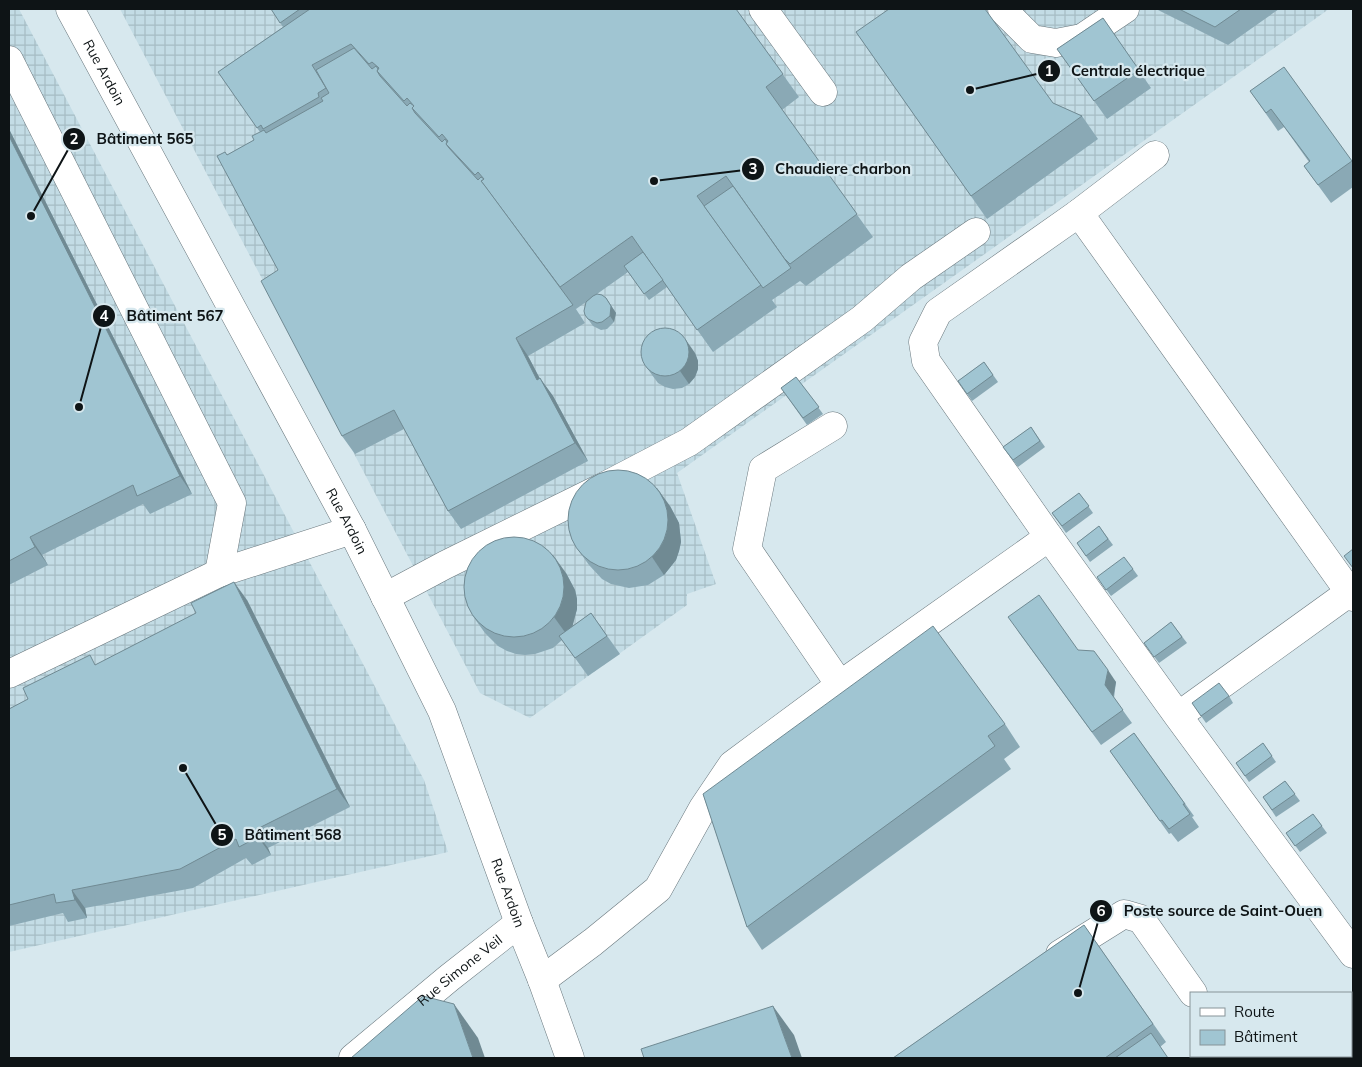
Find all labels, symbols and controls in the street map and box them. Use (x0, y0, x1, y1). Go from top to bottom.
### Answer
street label: Rue Ardoin (79, 36, 129, 108)
callout: Centrale électrique (1036, 56, 1215, 86)
text: 1 (1044, 61, 1054, 80)
text: Centrale électrique (1071, 61, 1205, 80)
callout: Bâtiment 565 (62, 124, 204, 154)
text: 2 (69, 129, 79, 148)
text: Bâtiment 565 (97, 129, 193, 148)
callout: Chaudiere charbon (740, 154, 921, 184)
text: 3 (748, 159, 758, 178)
text: Chaudiere charbon (775, 159, 911, 178)
callout: Bâtiment 567 (91, 301, 233, 331)
text: 4 (99, 306, 109, 325)
text: Bâtiment 567 (127, 306, 223, 325)
street label: Rue Ardoin (322, 485, 372, 557)
callout: Bâtiment 568 (210, 820, 351, 850)
text: 5 (217, 825, 227, 844)
text: Bâtiment 568 (245, 825, 341, 844)
street label: Rue Ardoin (487, 856, 529, 930)
callout: Poste source de Saint-Ouen (1089, 896, 1332, 926)
text: 6 (1096, 901, 1106, 920)
text: Poste source de Saint-Ouen (1124, 901, 1322, 920)
street label: Rue Simone Veil (413, 931, 506, 1010)
legend (1190, 992, 1352, 1057)
text: Route (1234, 1002, 1275, 1021)
text: Bâtiment (1234, 1027, 1297, 1046)

